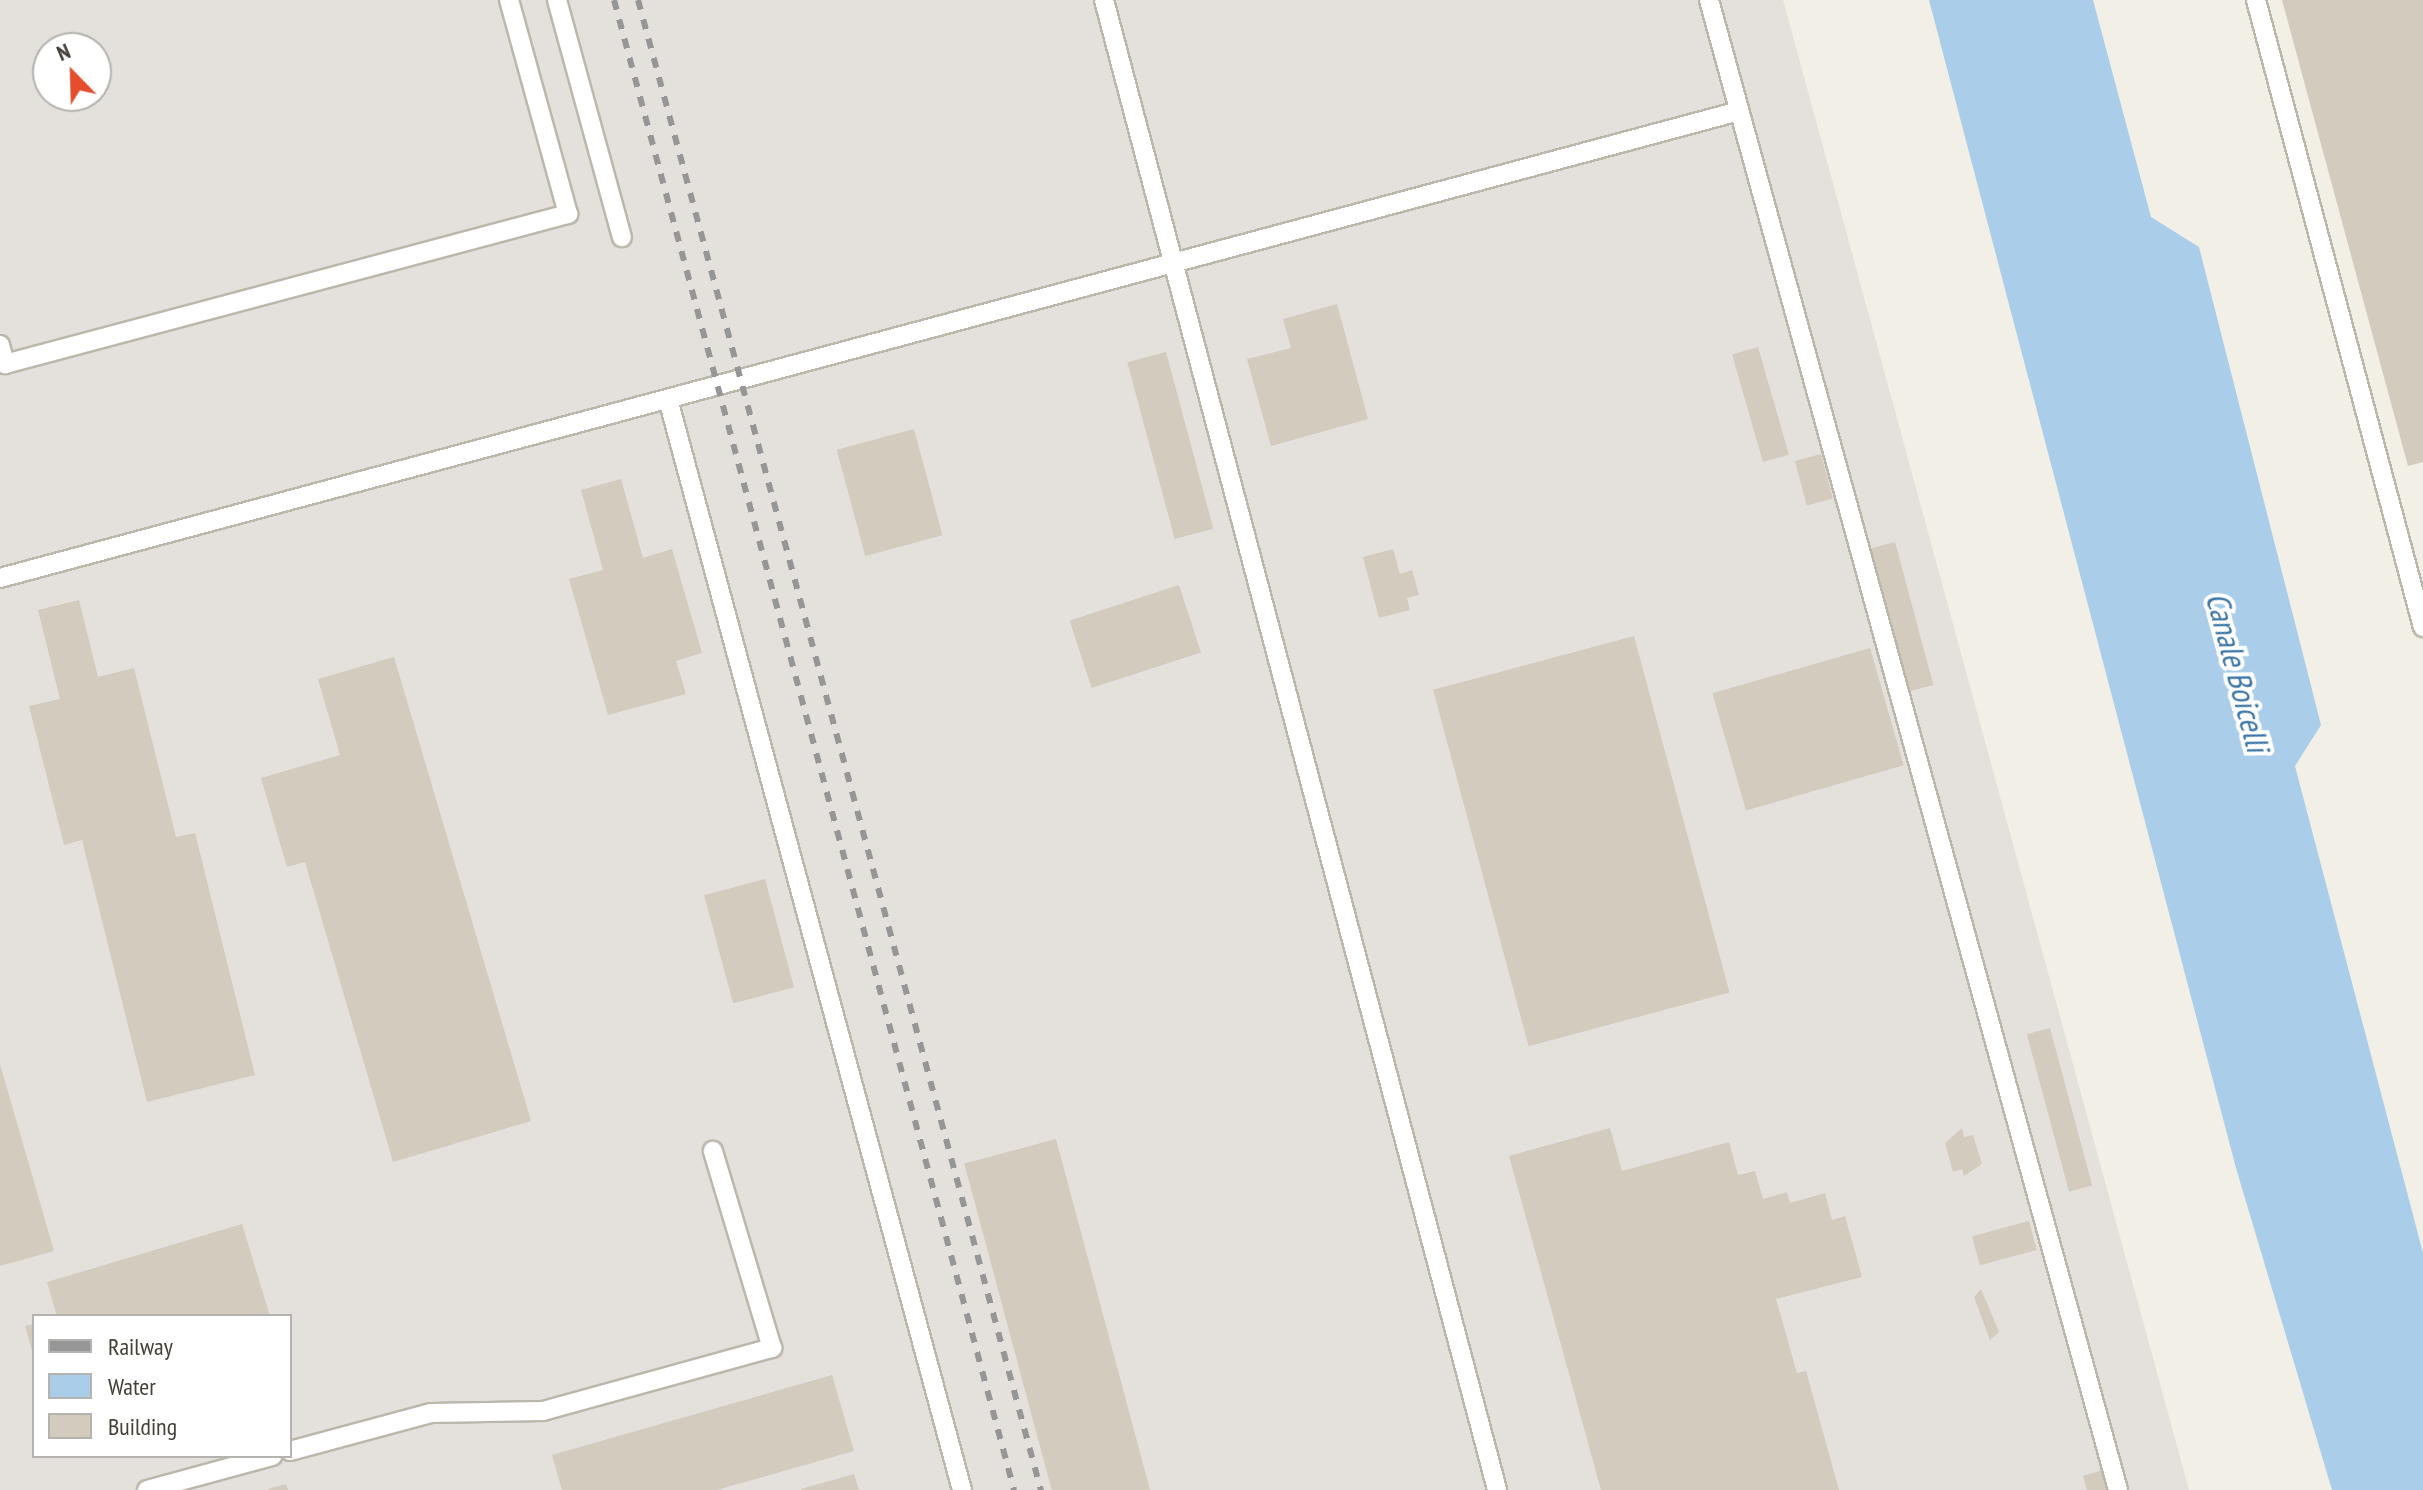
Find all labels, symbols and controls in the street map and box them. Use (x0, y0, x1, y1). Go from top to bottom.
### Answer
north arrow (32, 32, 112, 112)
text: N (52, 37, 74, 67)
water label: Canale Boicelli (2198, 588, 2278, 756)
legend (32, 1314, 292, 1458)
text: Railway (108, 1331, 173, 1362)
text: Water (108, 1371, 156, 1402)
text: Building (108, 1411, 177, 1442)

